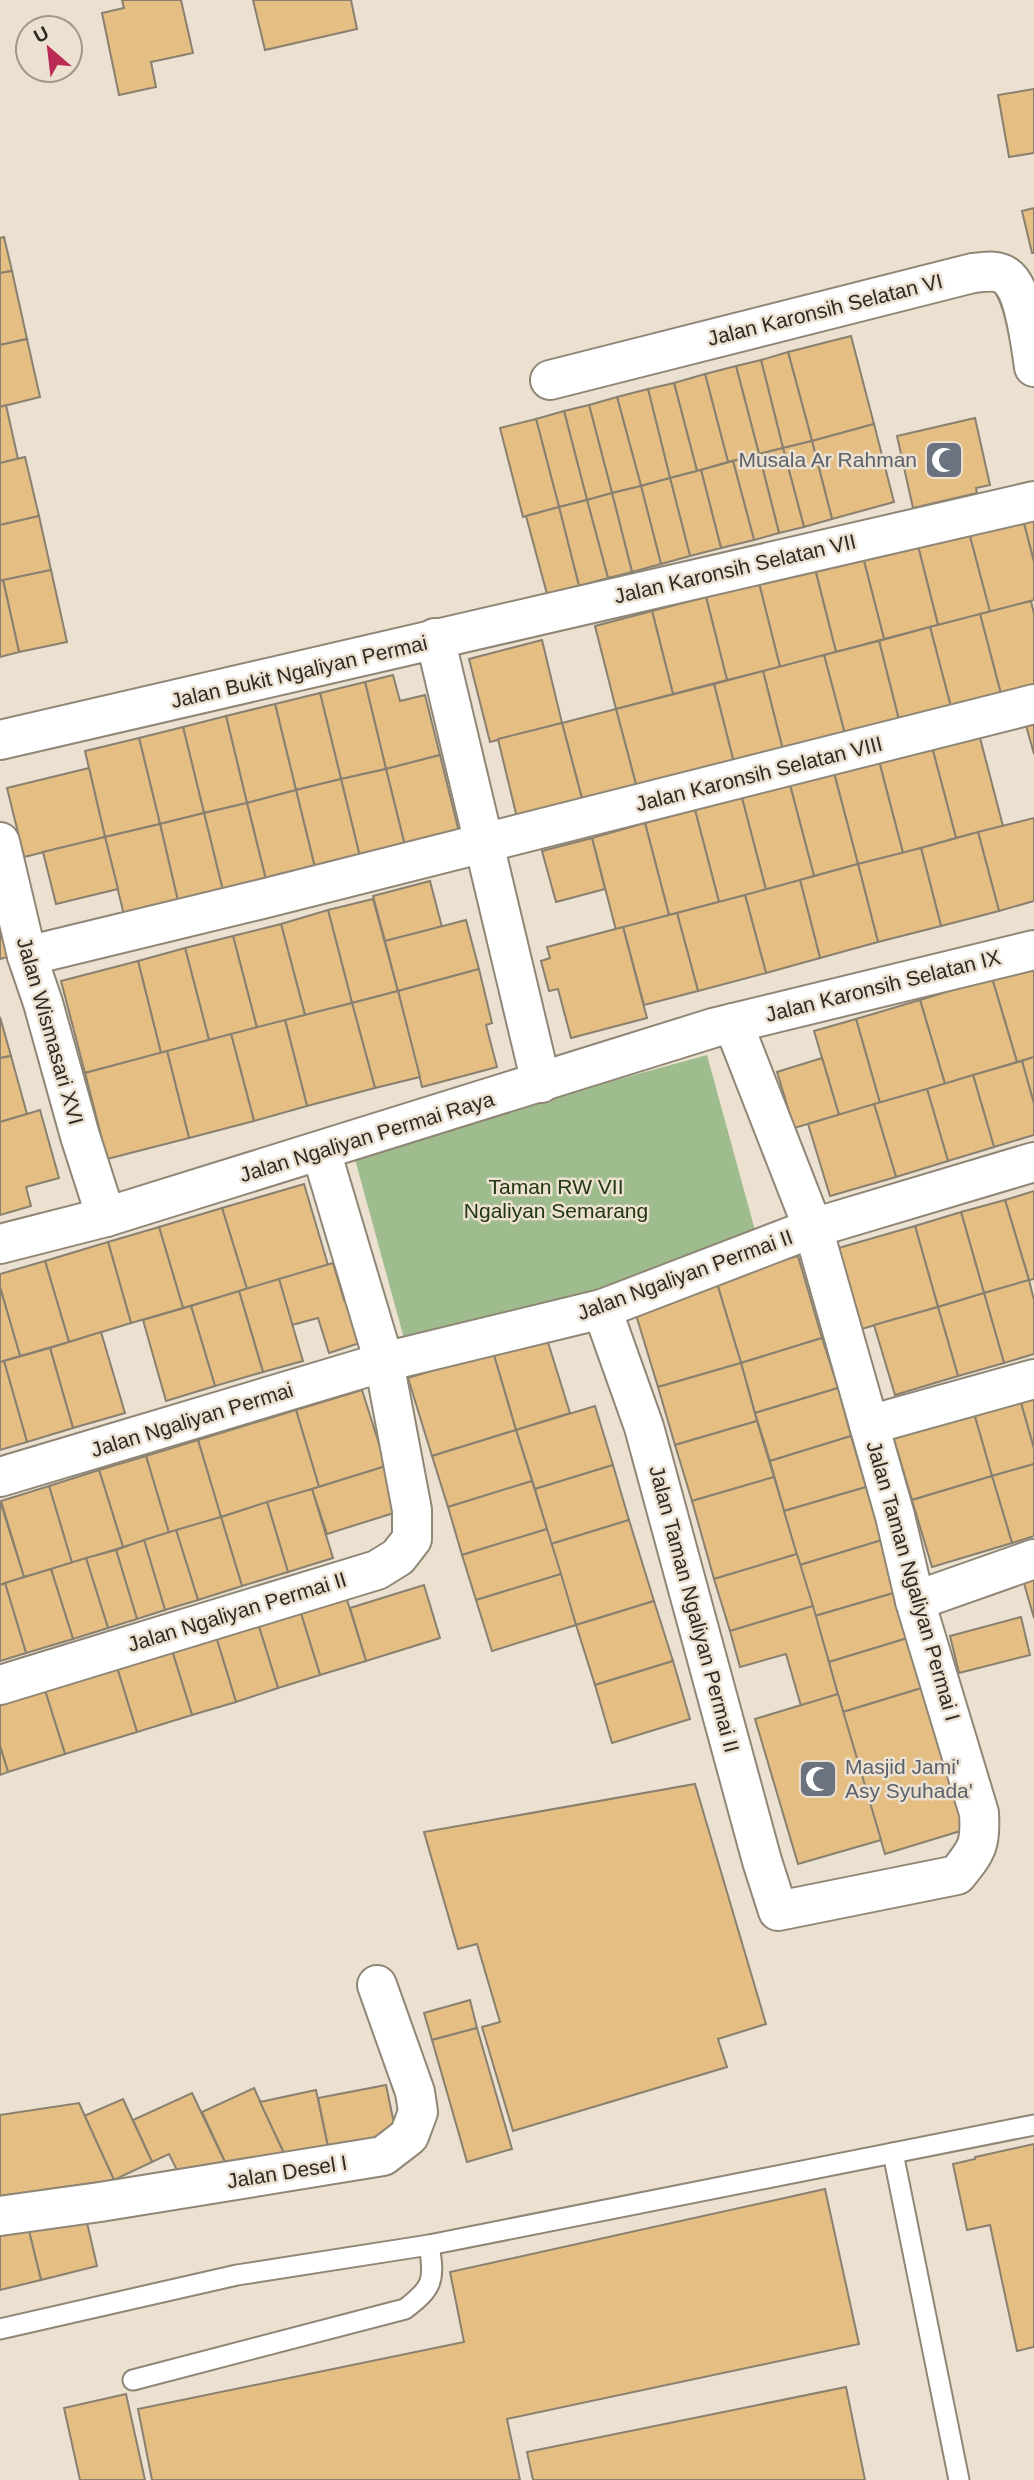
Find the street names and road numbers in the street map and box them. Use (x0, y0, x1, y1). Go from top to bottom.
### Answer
street label: Jalan Karonsih Selatan VI (705, 269, 945, 350)
street label: Jalan Karonsih Selatan VII (612, 529, 858, 608)
street label: Jalan Bukit Ngaliyan Permai (168, 631, 429, 712)
street label: Jalan Karonsih Selatan VIII (633, 732, 885, 815)
street label: Jalan Wismasari XVI (13, 935, 88, 1127)
street label: Jalan Karonsih Selatan IX (763, 945, 1003, 1026)
street label: Jalan Ngaliyan Permai Raya (237, 1087, 497, 1186)
street label: Jalan Ngaliyan Permai II (574, 1225, 796, 1324)
street label: Jalan Ngaliyan Permai (88, 1378, 296, 1461)
street label: Jalan Taman Ngaliyan Permai I (862, 1438, 965, 1724)
street label: Jalan Taman Ngaliyan Permai II (645, 1463, 744, 1755)
street label: Jalan Ngaliyan Permai II (125, 1567, 349, 1656)
street label: Jalan Desel I (225, 2151, 349, 2192)

